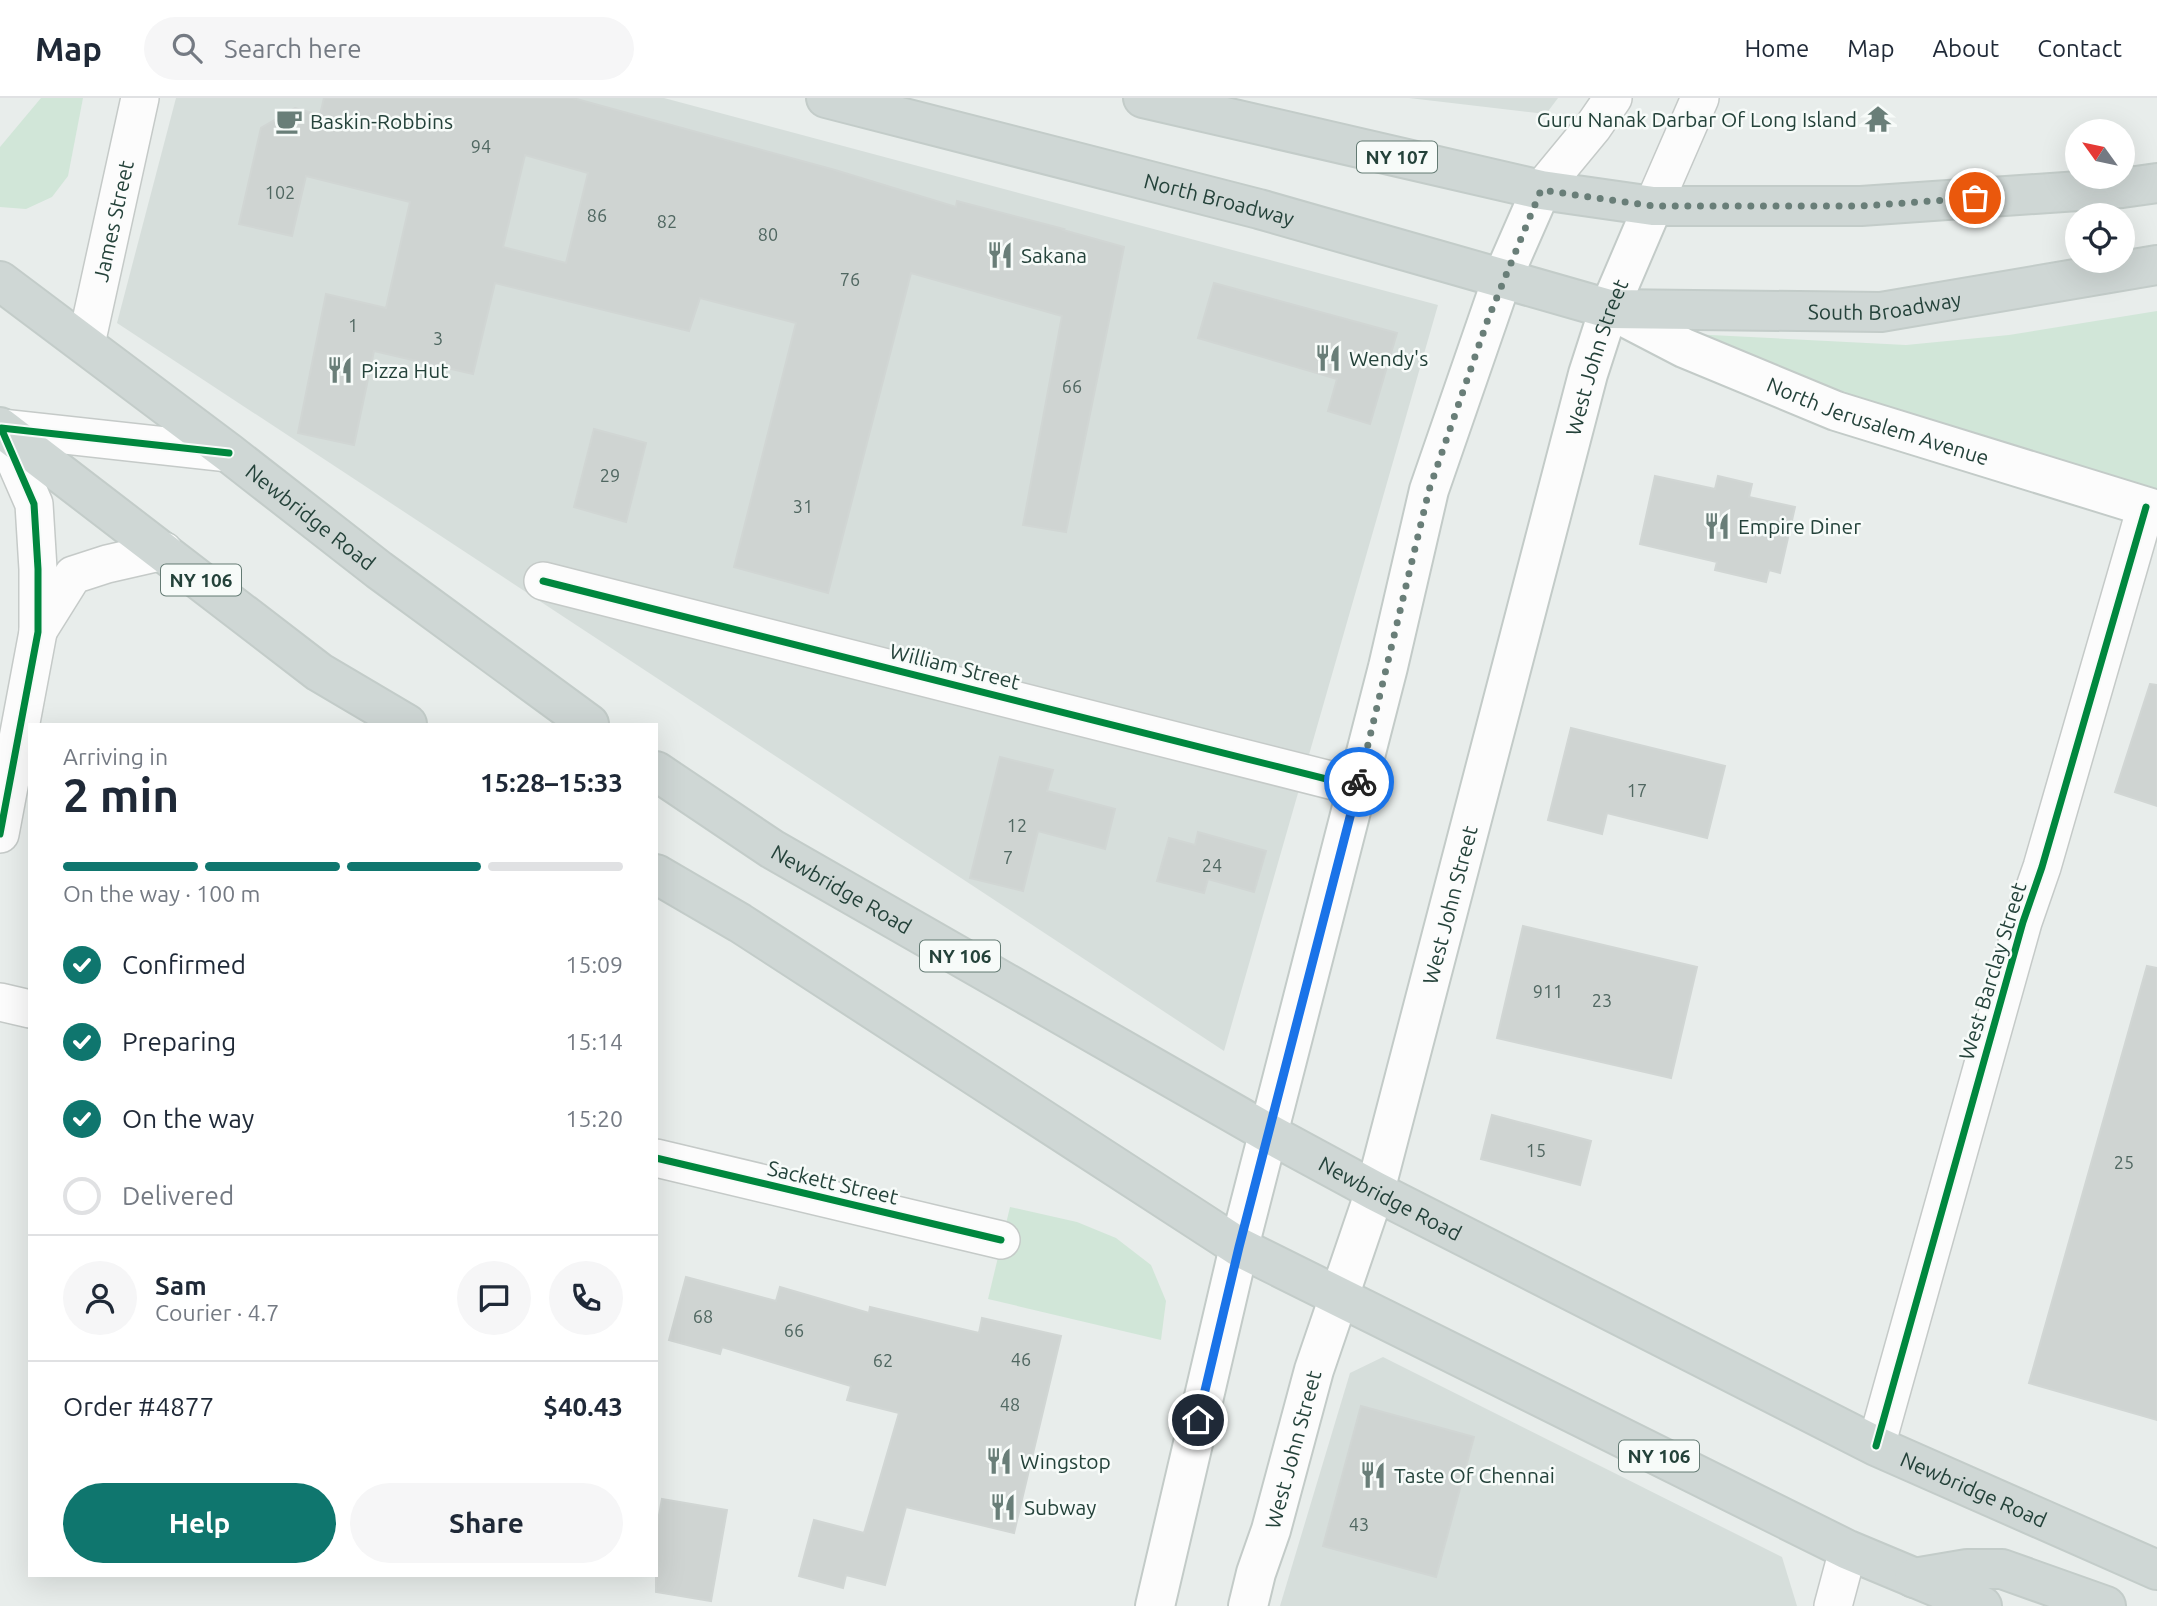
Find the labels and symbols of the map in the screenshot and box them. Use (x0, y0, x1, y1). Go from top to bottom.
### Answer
temple icon: Guru Nanak Darbar Of Long Island (1863, 104, 1893, 134)
cafe icon: Baskin-Robbins (274, 106, 304, 136)
place label: Guru Nanak Darbar Of Long Island (1537, 107, 1857, 131)
place label: Baskin-Robbins (310, 109, 453, 133)
north arrow (2065, 119, 2135, 189)
house number: 94 (471, 136, 491, 156)
road number: NY 107 (1357, 142, 1437, 172)
street label: James Street (88, 158, 138, 284)
street label: North Broadway (1142, 168, 1297, 230)
pin (1945, 168, 2005, 228)
house number: 102 (265, 182, 295, 202)
house number: 86 (587, 205, 607, 225)
house number: 82 (657, 211, 677, 231)
house number: 80 (758, 224, 778, 244)
restaurant icon: Sakana (985, 240, 1015, 270)
place label: Sakana (1021, 243, 1087, 267)
house number: 76 (840, 269, 860, 289)
street label: West John Street (1560, 275, 1632, 438)
street label: South Broadway (1808, 287, 1963, 324)
house number: 1 (348, 315, 358, 335)
house number: 3 (433, 328, 443, 348)
restaurant icon: Wendy's (1313, 343, 1343, 373)
place label: Wendy's (1349, 346, 1428, 370)
restaurant icon: Pizza Hut (325, 355, 355, 385)
place label: Pizza Hut (361, 358, 448, 382)
street label: North Jerusalem Avenue (1763, 372, 1992, 469)
house number: 66 (1062, 376, 1082, 396)
street label: Newbridge Road (241, 459, 380, 575)
house number: 29 (600, 465, 620, 485)
house number: 31 (793, 496, 813, 516)
restaurant icon: Empire Diner (1702, 511, 1732, 541)
place label: Empire Diner (1738, 514, 1861, 538)
road number: NY 106 (161, 565, 241, 596)
street label: William Street (887, 638, 1023, 694)
courier (1324, 747, 1394, 817)
house number: 17 (1627, 780, 1647, 800)
house number: 12 (1007, 815, 1027, 835)
street label: West John Street (1417, 823, 1482, 987)
street label: Newbridge Road (767, 839, 916, 938)
house number: 7 (1003, 847, 1013, 867)
house number: 24 (1202, 855, 1222, 875)
street label: West Barclay Street (1954, 879, 2030, 1063)
road number: NY 106 (920, 940, 1000, 972)
house number: 911 (1533, 981, 1563, 1001)
house number: 23 (1592, 990, 1612, 1010)
house number: 15 (1526, 1140, 1546, 1160)
street label: Newbridge Road (1315, 1151, 1466, 1245)
house number: 25 (2114, 1152, 2134, 1172)
street label: Sackett Street (765, 1155, 901, 1209)
house number: 68 (693, 1306, 713, 1326)
house number: 66 (784, 1320, 804, 1340)
house number: 46 (1011, 1349, 1031, 1369)
house number: 62 (873, 1350, 893, 1370)
street label: West John Street (1260, 1368, 1325, 1531)
pin (1168, 1390, 1228, 1450)
house number: 48 (1000, 1394, 1020, 1414)
road number: NY 106 (1619, 1440, 1699, 1472)
restaurant icon: Wingstop (984, 1446, 1014, 1476)
street label: Newbridge Road (1897, 1446, 2051, 1532)
place label: Wingstop (1020, 1449, 1111, 1473)
restaurant icon: Taste Of Chennai (1358, 1460, 1388, 1490)
place label: Taste Of Chennai (1394, 1463, 1555, 1487)
restaurant icon: Subway (988, 1492, 1018, 1522)
place label: Subway (1024, 1495, 1096, 1519)
house number: 43 (1349, 1514, 1369, 1534)

